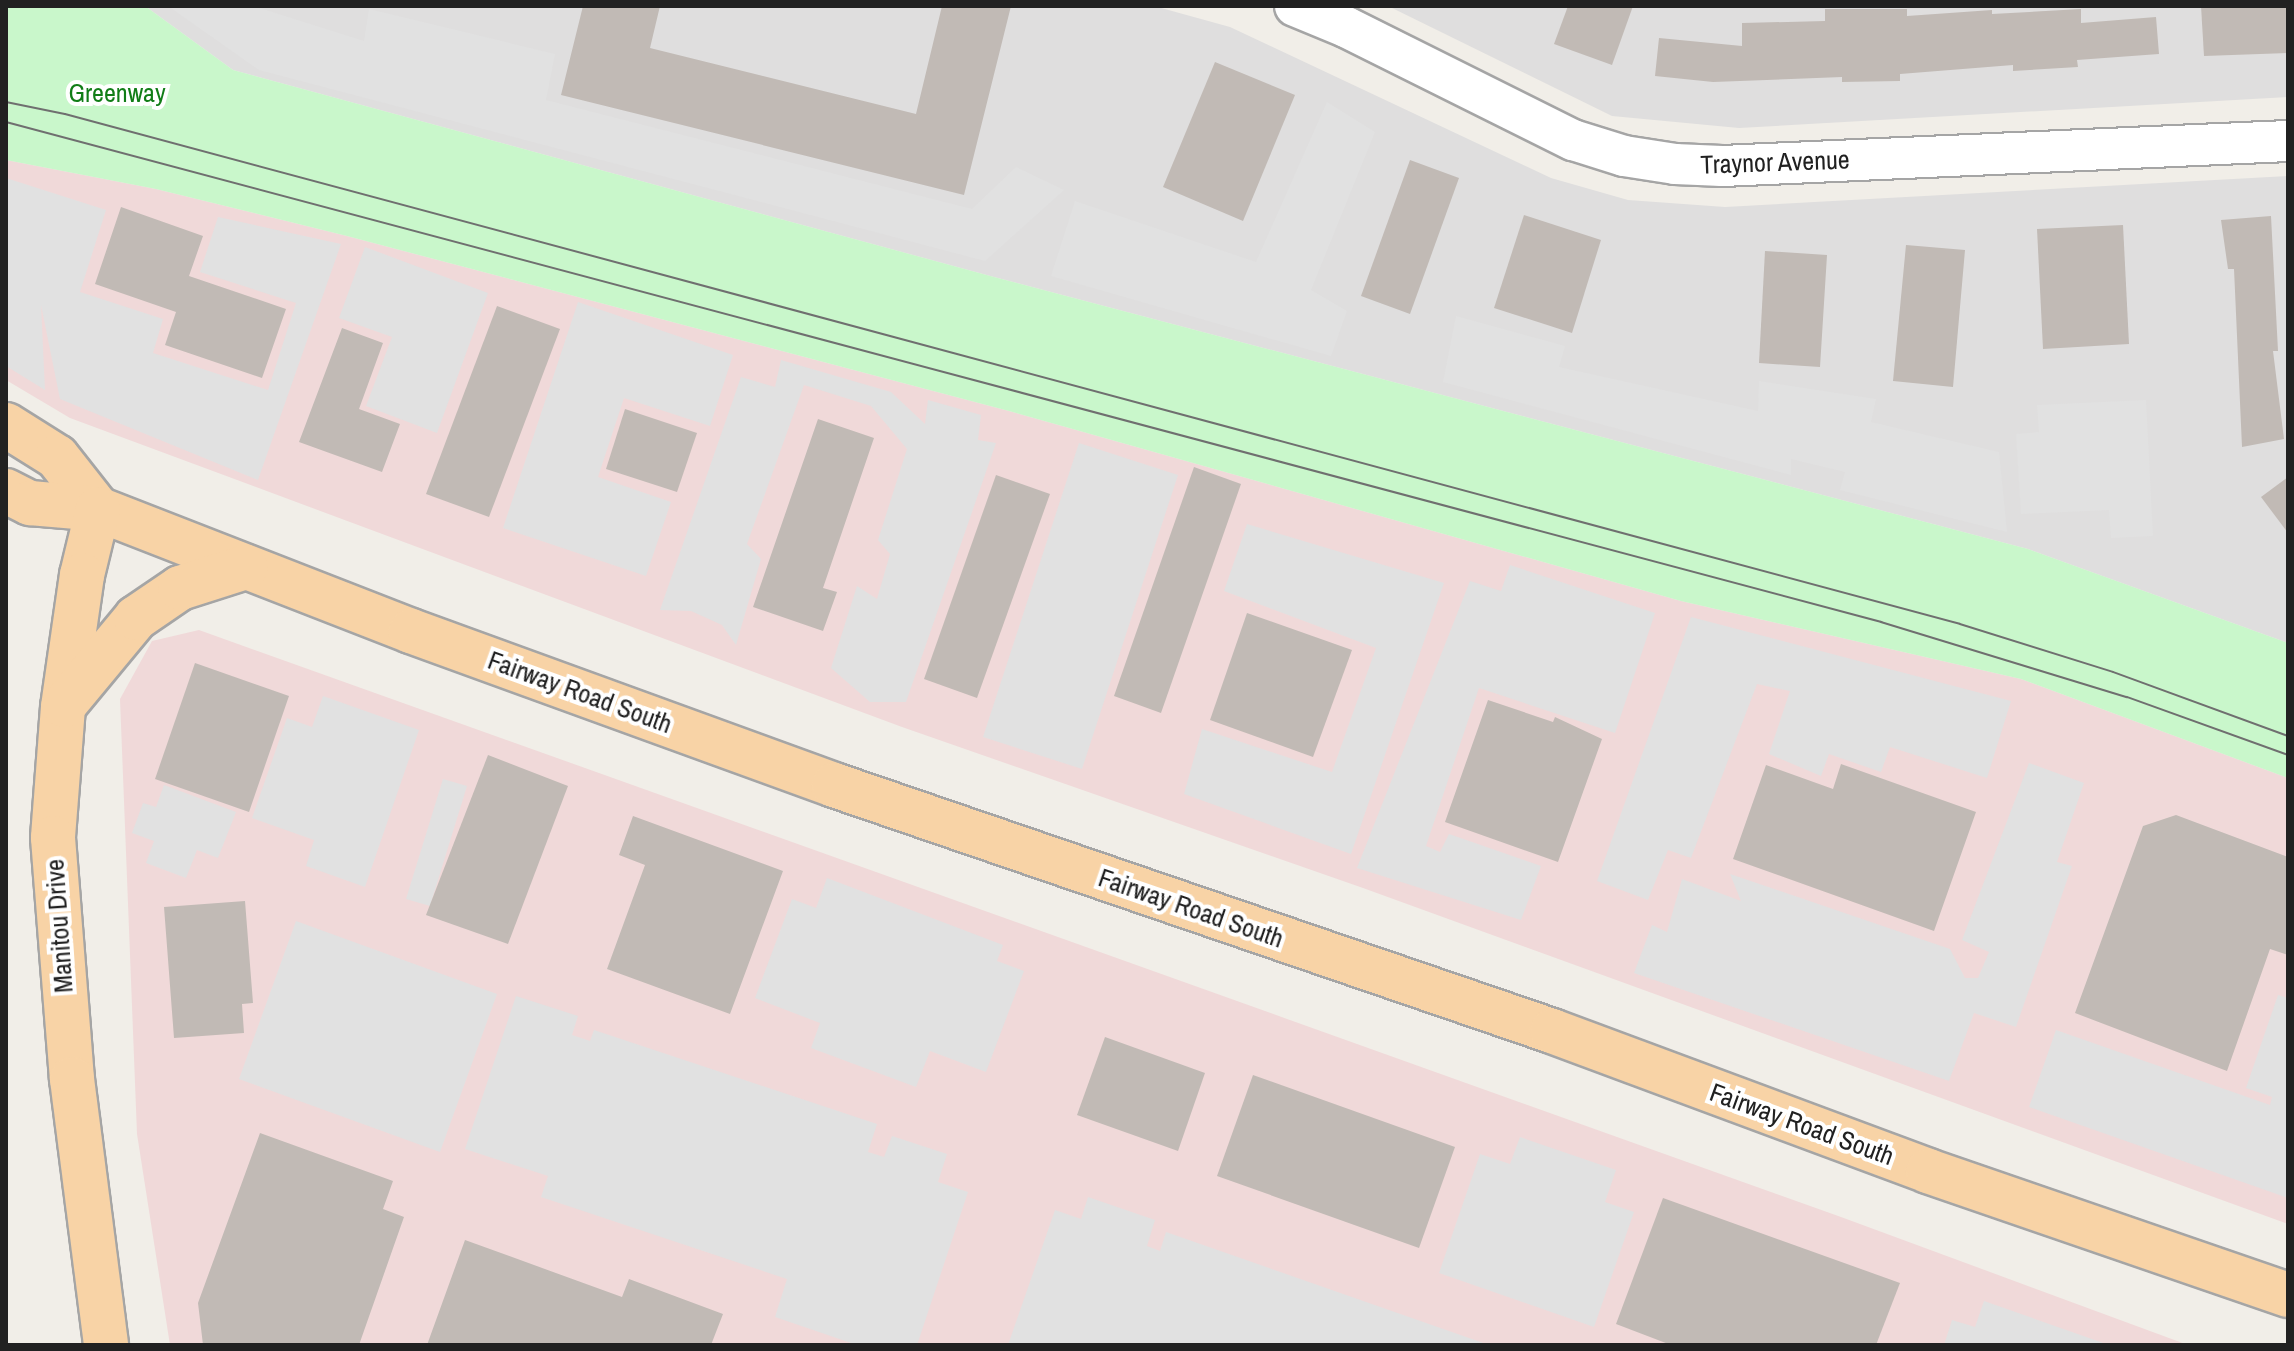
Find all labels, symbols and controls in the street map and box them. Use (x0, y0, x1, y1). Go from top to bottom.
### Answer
park label: Greenway (68, 77, 166, 109)
street label: Traynor Avenue (1699, 144, 1851, 180)
street label: Fairway Road South (484, 644, 676, 740)
street label: Manitou Drive (39, 858, 79, 994)
street label: Fairway Road South (1095, 862, 1287, 954)
street label: Fairway Road South (1706, 1076, 1898, 1172)

